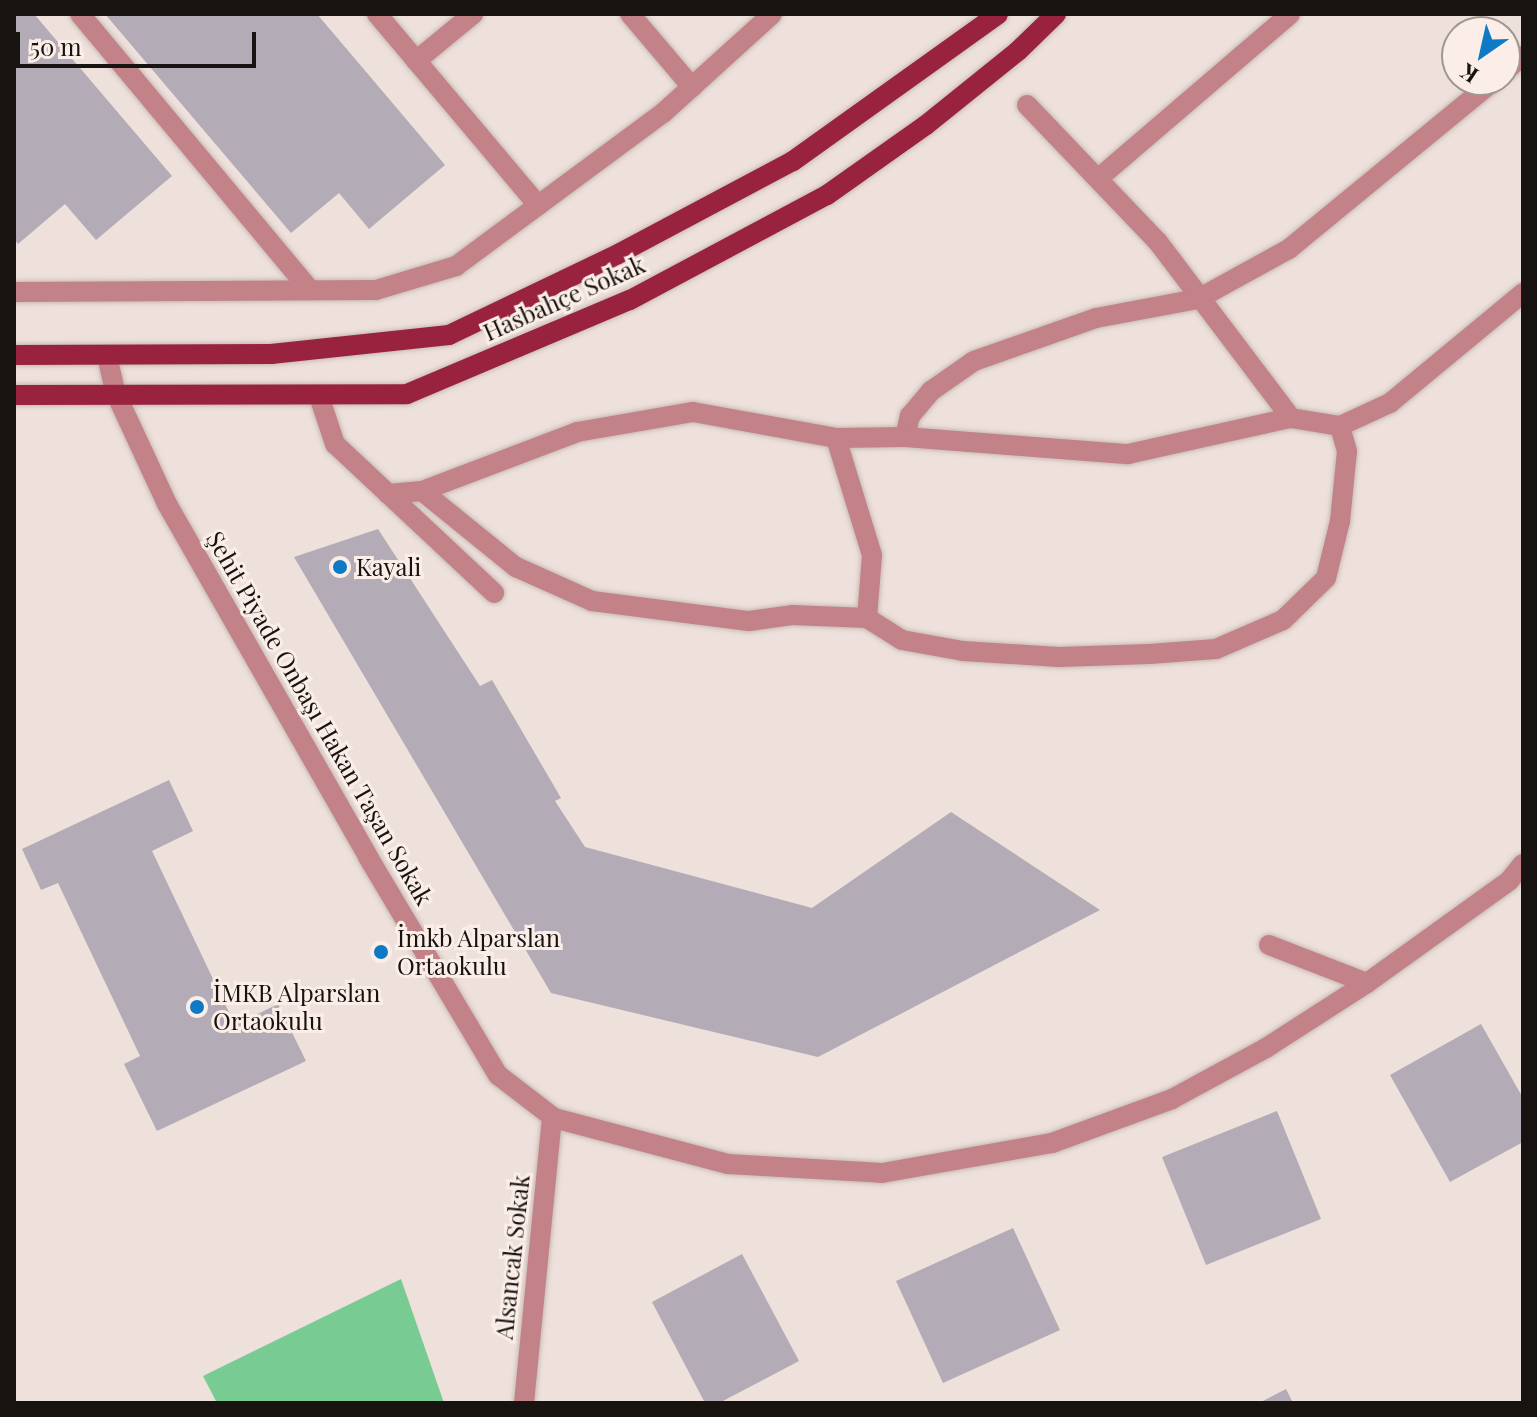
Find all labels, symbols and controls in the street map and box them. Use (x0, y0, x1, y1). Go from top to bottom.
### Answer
scale bar (20, 16, 260, 66)
north arrow (1441, 16, 1521, 96)
text: 50 m (30, 30, 82, 62)
text: K (1454, 57, 1484, 91)
street label: Hasbahçe Sokak (479, 249, 649, 347)
street label: Şehit Piyade Onbaşı Hakan Taşan Sokak (201, 526, 439, 910)
place label: Kayali (356, 553, 421, 581)
marker: Kayali (331, 558, 349, 576)
place label: İmkb Alparslan Ortaokulu (397, 924, 561, 980)
marker: İmkb Alparslan Ortaokulu (372, 943, 390, 961)
place label: İMKB Alparslan Ortaokulu (213, 979, 381, 1035)
marker: İMKB Alparslan Ortaokulu (188, 998, 206, 1016)
street label: Alsancak Sokak (489, 1173, 535, 1341)

